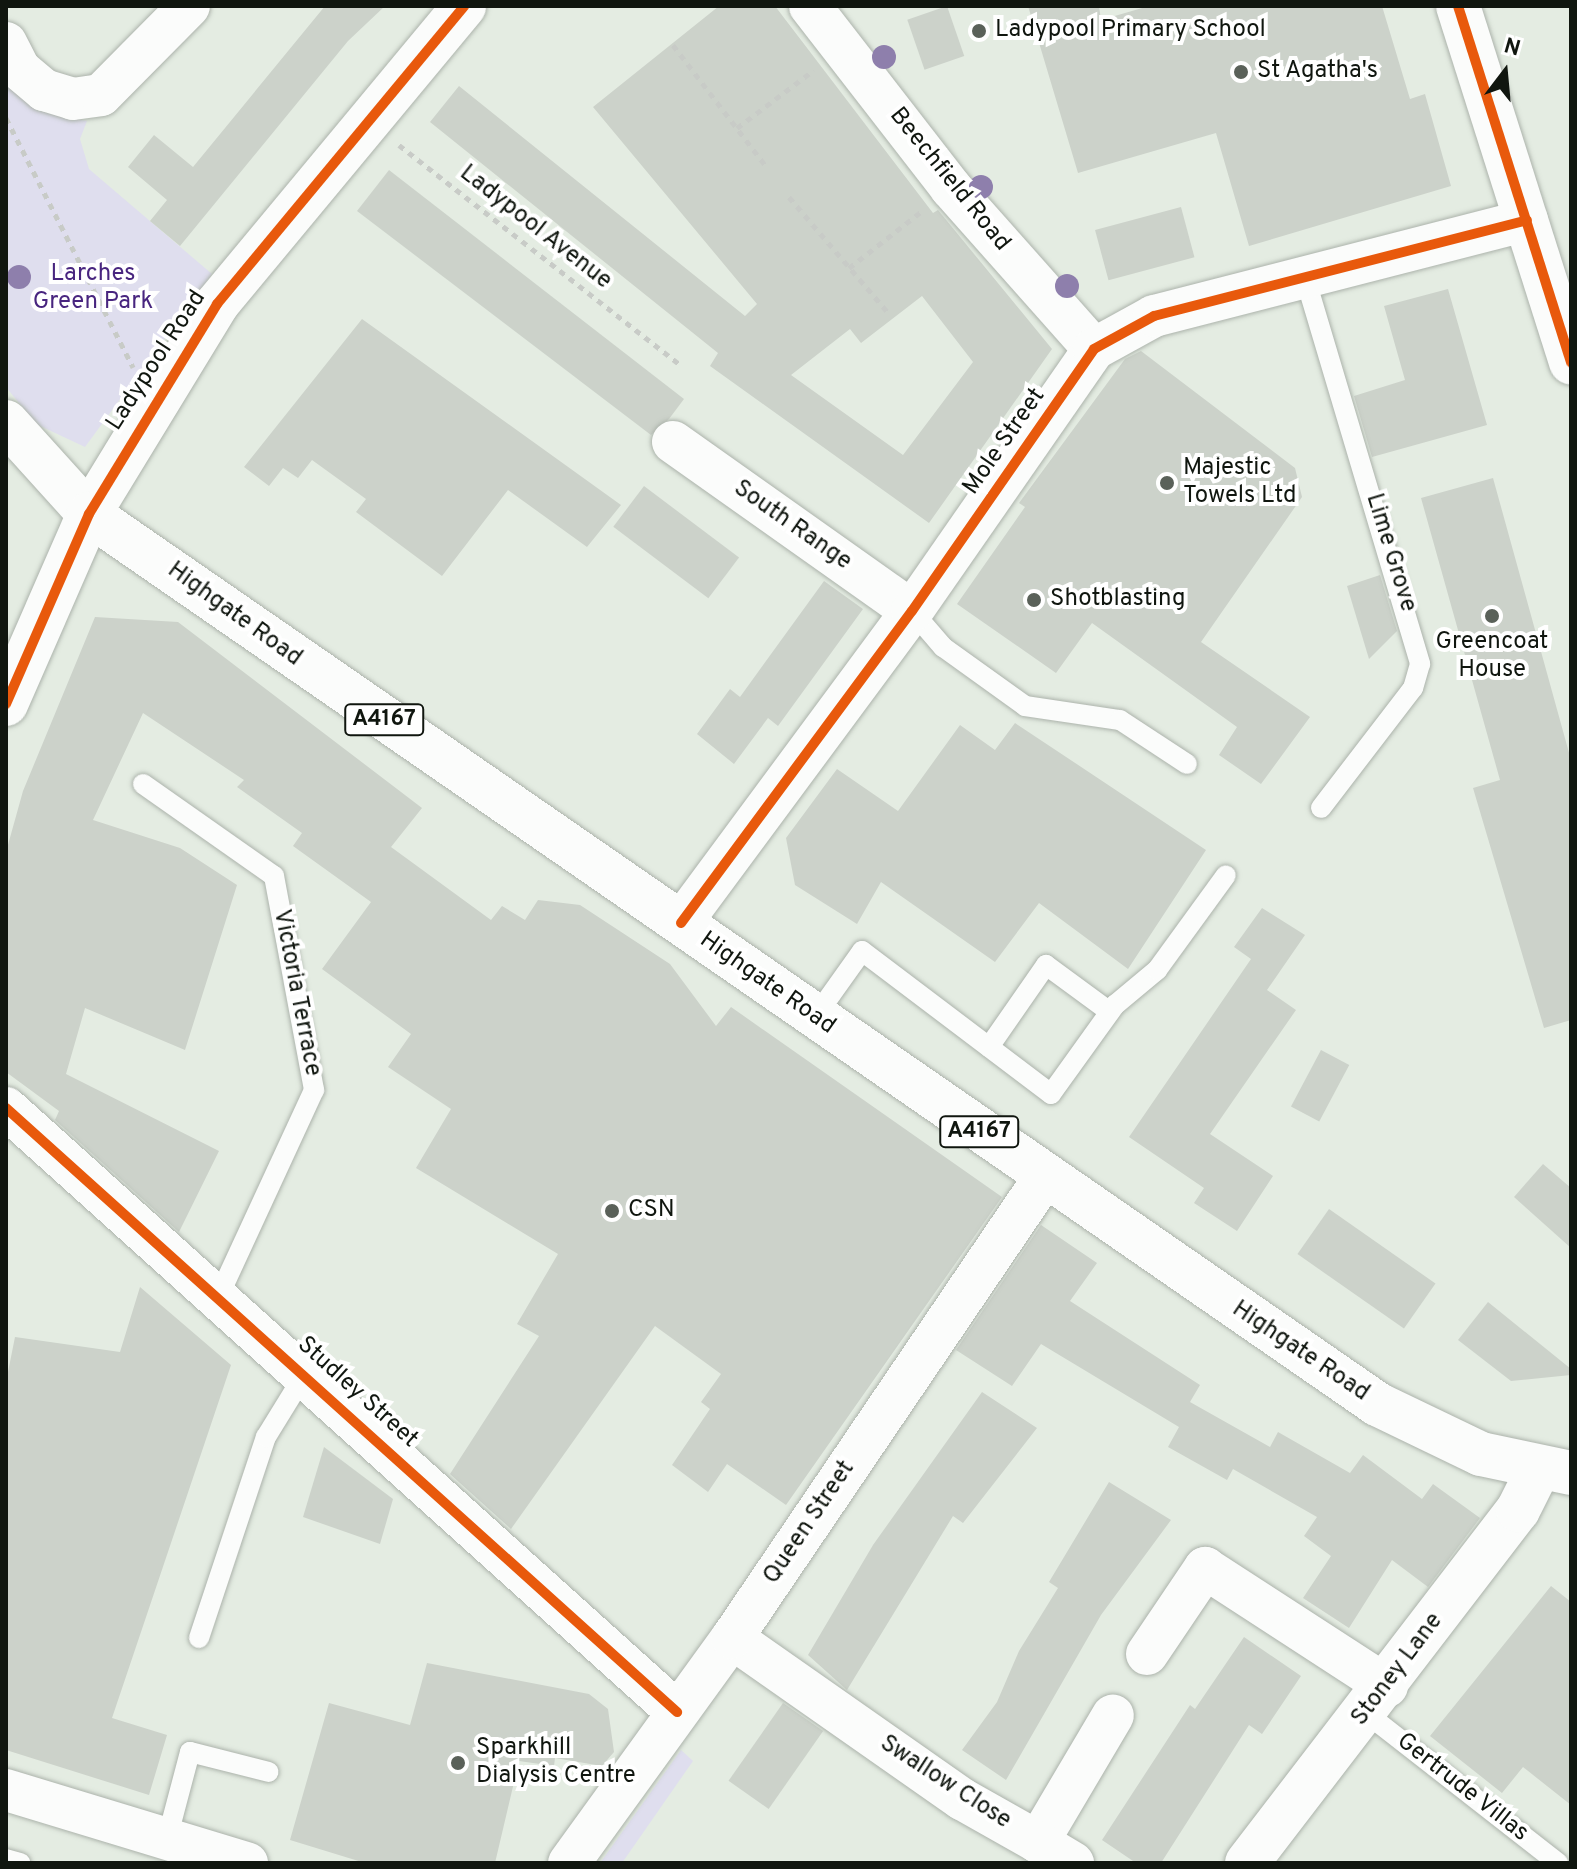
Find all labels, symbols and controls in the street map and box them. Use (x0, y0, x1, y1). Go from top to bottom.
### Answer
place label: Ladypool Primary School (995, 17, 1266, 45)
marker: Ladypool Primary School (970, 22, 988, 40)
north arrow (1465, 32, 1545, 112)
text: N (1500, 33, 1523, 64)
place label: St Agatha's (1257, 58, 1379, 86)
marker: St Agatha's (1232, 63, 1250, 81)
street label: Beechfield Road (882, 102, 1016, 258)
street label: Ladypool Avenue (453, 159, 617, 297)
park label: Larches Green Park (33, 261, 153, 317)
street label: Ladypool Road (101, 285, 213, 437)
street label: Mole Street (958, 383, 1052, 501)
place label: Majestic Towels Ltd (1183, 455, 1296, 511)
marker: Majestic Towels Ltd (1158, 474, 1176, 492)
street label: South Range (727, 475, 857, 577)
street label: Lime Grove (1358, 490, 1422, 616)
street label: Highgate Road (161, 557, 307, 673)
place label: Shotblasting (1050, 586, 1185, 614)
marker: Shotblasting (1025, 591, 1043, 609)
marker: Greencoat House (1483, 607, 1501, 625)
place label: Greencoat House (1436, 629, 1548, 685)
road number: A4167 (344, 702, 424, 738)
street label: Victoria Terrace (266, 907, 326, 1079)
street label: Highgate Road (694, 927, 840, 1041)
road number: A4167 (939, 1114, 1019, 1150)
place label: CSN (628, 1197, 675, 1225)
marker: CSN (603, 1202, 621, 1220)
street label: Highgate Road (1226, 1296, 1374, 1408)
street label: Studley Street (291, 1331, 423, 1455)
street label: Queen Street (758, 1456, 862, 1590)
street label: Stoney Lane (1346, 1608, 1450, 1732)
street label: Gertrude Villas (1390, 1727, 1534, 1849)
street label: Swallow Close (874, 1730, 1016, 1836)
place label: Sparkhill Dialysis Centre (476, 1735, 636, 1791)
marker: Sparkhill Dialysis Centre (447, 1752, 469, 1774)

